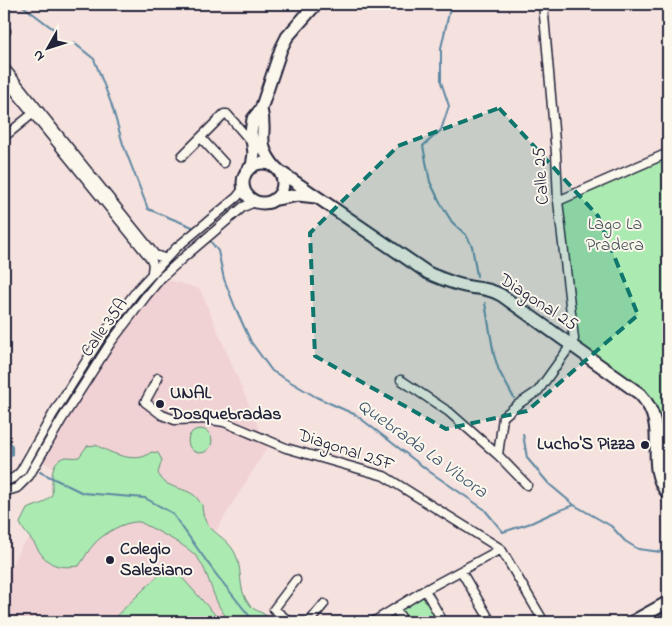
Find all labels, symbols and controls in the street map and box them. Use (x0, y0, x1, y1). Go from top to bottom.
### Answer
north arrow (22, 22, 72, 72)
text: N (28, 45, 50, 66)
street label: Calle 25 (527, 146, 557, 206)
park label: Lago La Pradera (586, 212, 644, 259)
street label: Diagonal 25 (492, 267, 582, 339)
street label: Calle 35A (75, 293, 135, 363)
place label: UNAL Dosquebradas (169, 381, 281, 428)
water label: Quebrada La Vibora (351, 393, 493, 506)
marker: UNAL Dosquebradas (154, 398, 166, 410)
street label: Diagonal 25F (293, 423, 398, 480)
place label: Lucho'S Pizza (537, 432, 635, 458)
marker: Lucho'S Pizza (639, 439, 651, 451)
place label: Colegio Salesiano (120, 537, 193, 584)
marker: Colegio Salesiano (104, 554, 116, 566)

